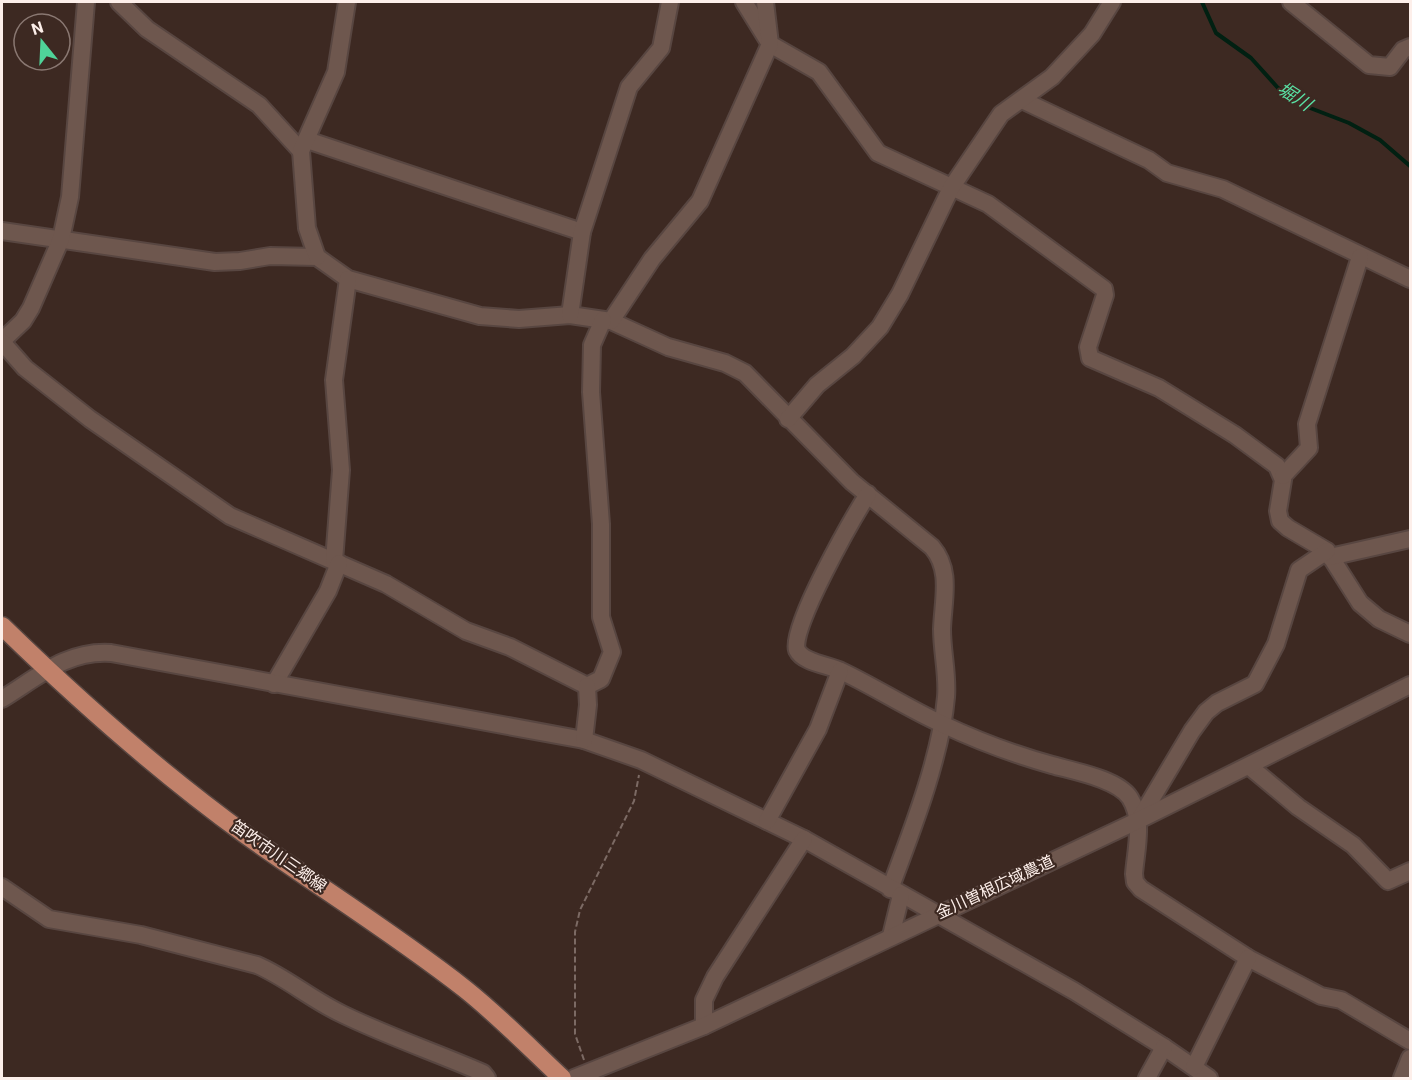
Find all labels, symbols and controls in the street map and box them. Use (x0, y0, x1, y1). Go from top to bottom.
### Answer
north arrow (12, 12, 72, 72)
text: N (29, 17, 46, 39)
water label: 堀川 (1274, 77, 1317, 116)
street label: 笛吹市川三郷線 (228, 816, 330, 896)
street label: 金川曽根広域農道 (933, 851, 1057, 923)

